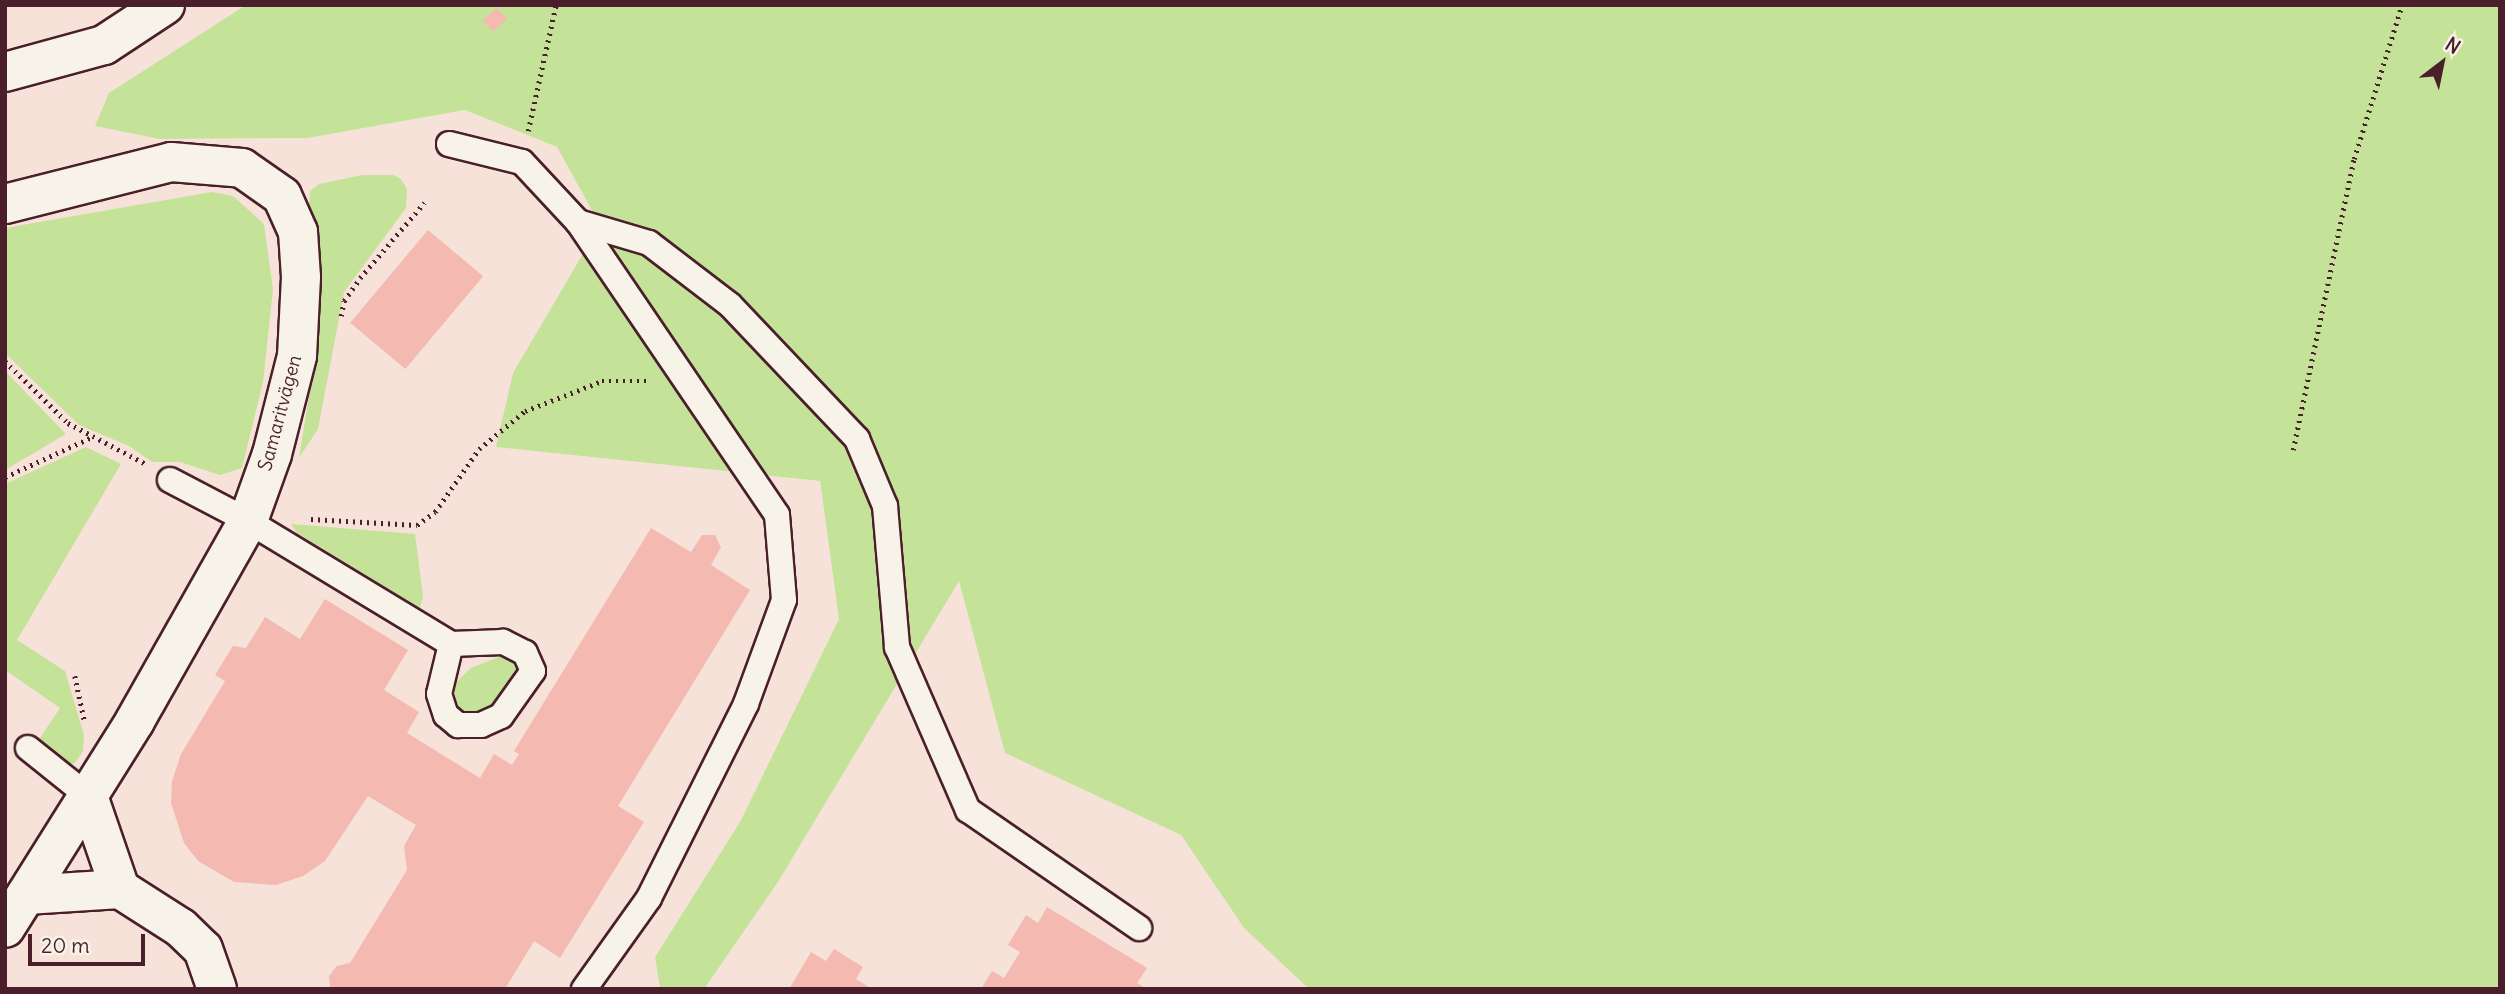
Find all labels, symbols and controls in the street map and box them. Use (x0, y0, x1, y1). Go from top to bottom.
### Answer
north arrow (2407, 28, 2477, 98)
text: N (2441, 32, 2465, 59)
street label: Samaritvägen (254, 353, 306, 473)
scale bar (32, 920, 149, 964)
text: 20 m (41, 932, 90, 959)

